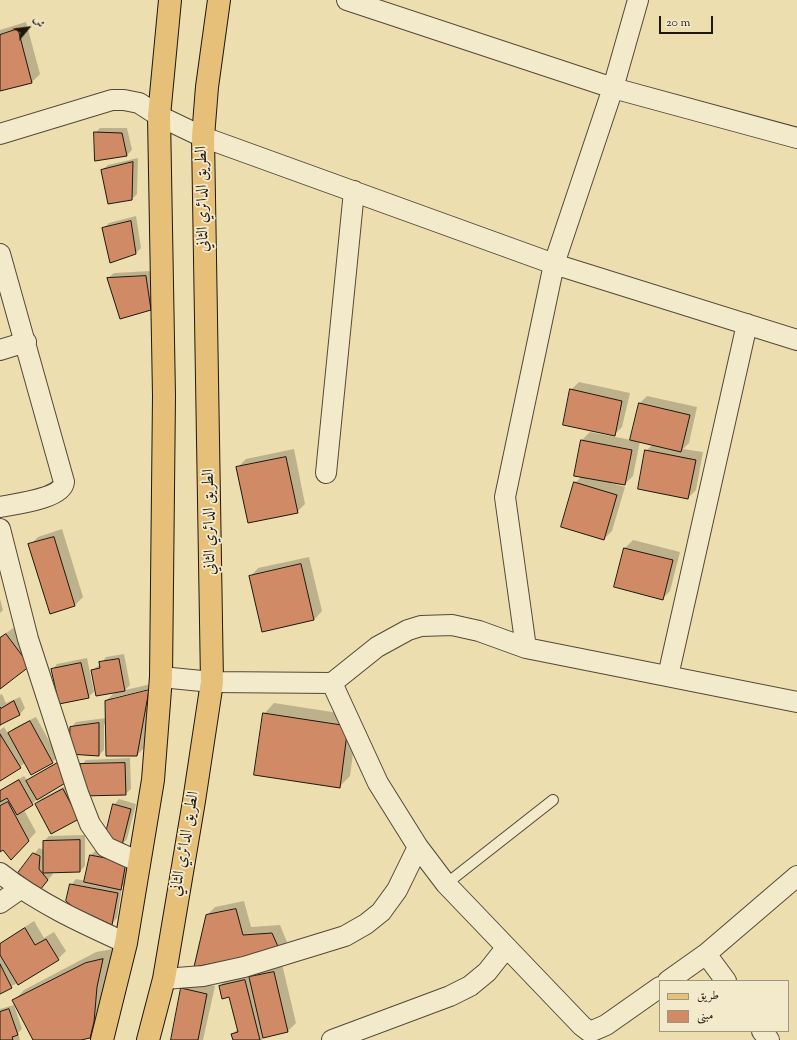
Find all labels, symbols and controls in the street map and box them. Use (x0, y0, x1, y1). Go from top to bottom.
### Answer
north arrow (8, 8, 48, 48)
scale bar (661, 8, 715, 34)
text: ش (29, 14, 48, 31)
text: 20 m (666, 14, 690, 32)
street label: الطريق الدائري الثاني (193, 146, 215, 252)
street label: الطريق الدائري الثاني (200, 469, 222, 575)
street label: الطريق الدائري الثاني (167, 790, 205, 898)
legend (659, 980, 789, 1032)
text: طريق (697, 987, 719, 1005)
text: مبنى (697, 1007, 713, 1025)

